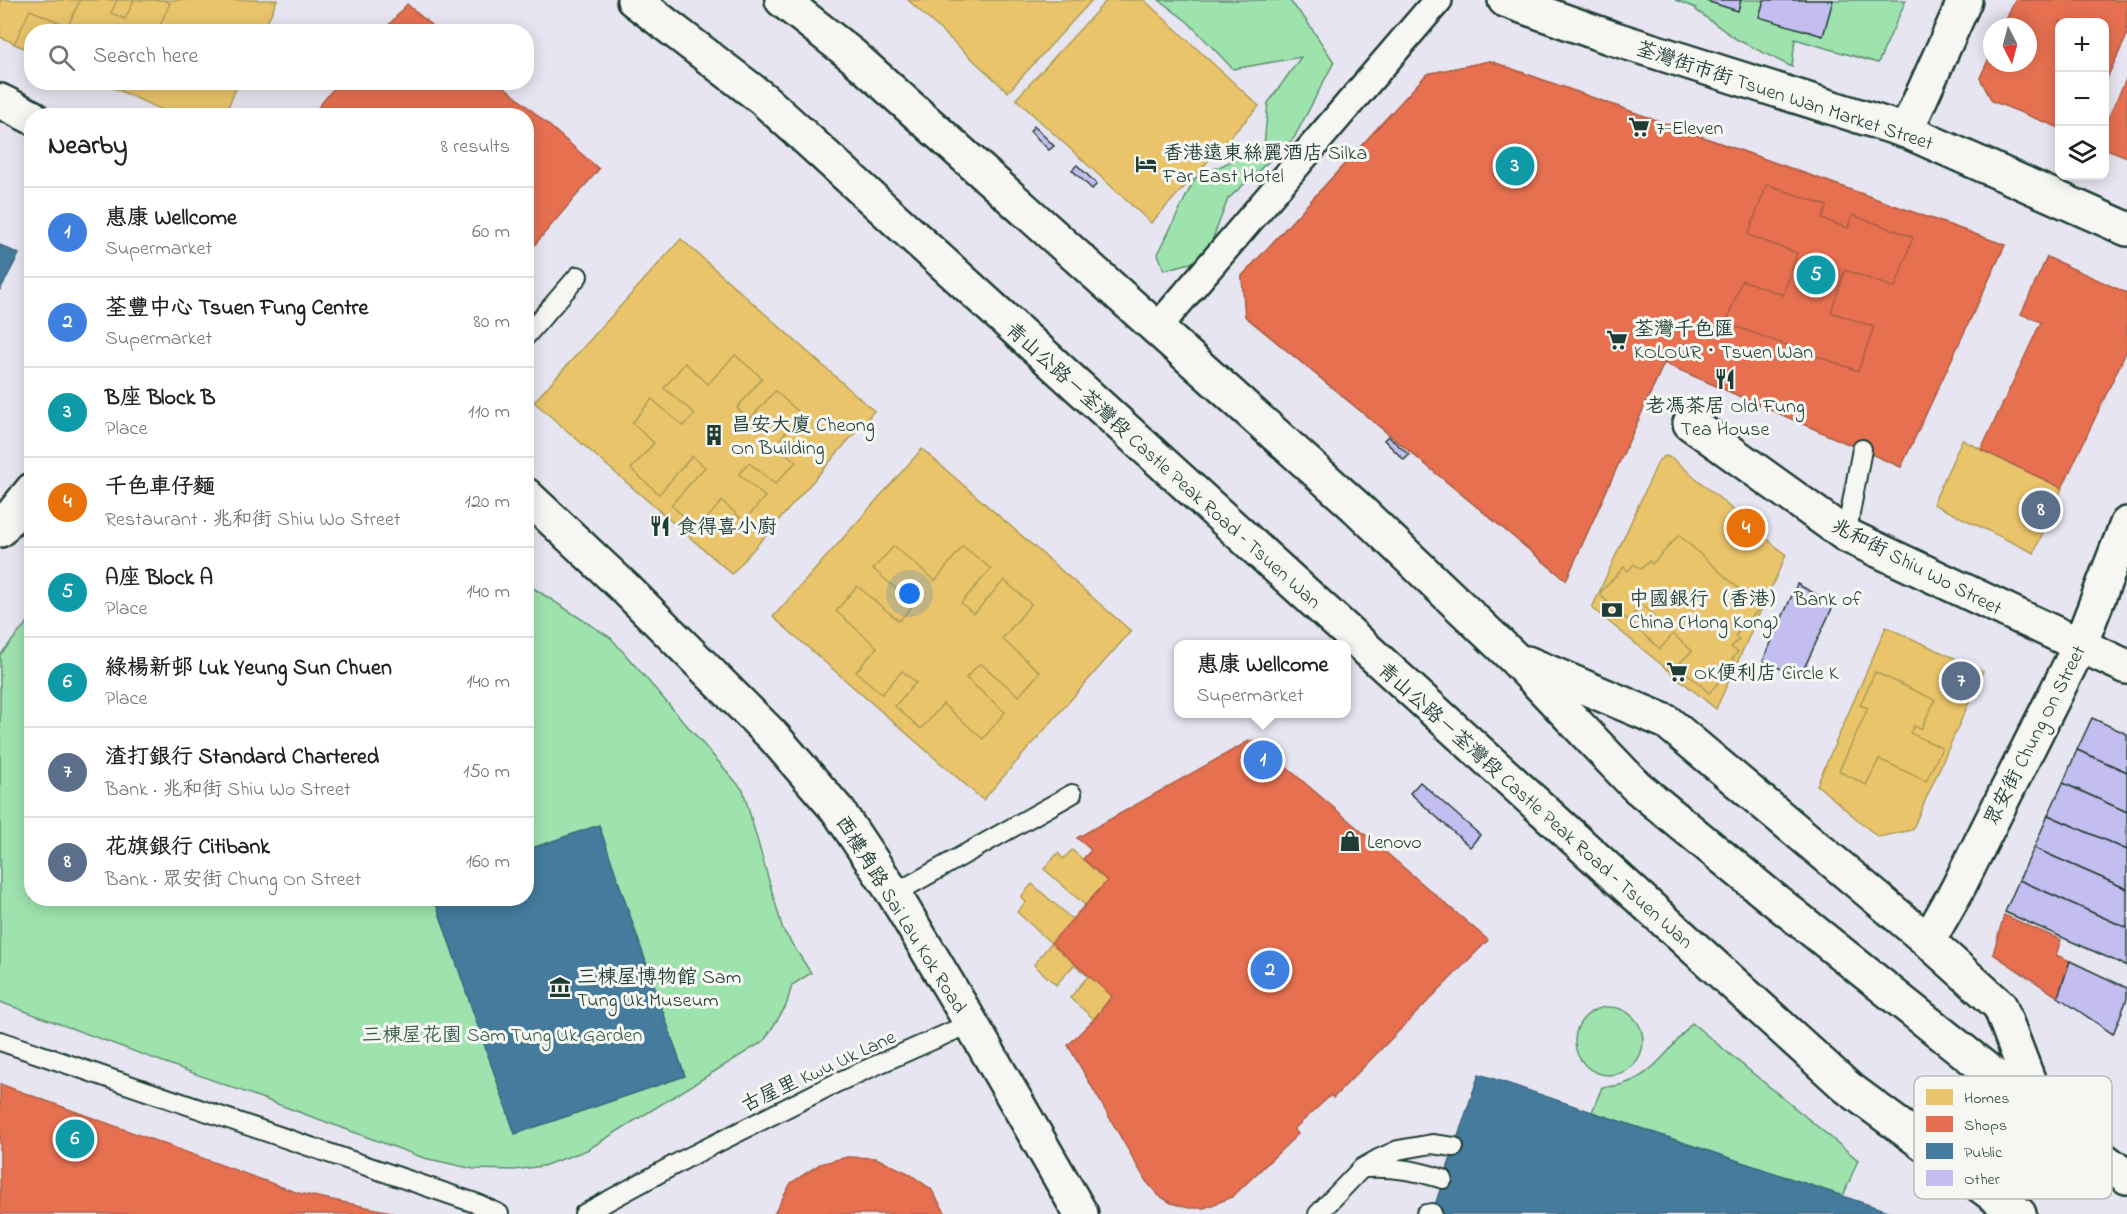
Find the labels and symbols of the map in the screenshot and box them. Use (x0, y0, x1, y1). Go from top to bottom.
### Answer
north arrow (1983, 18, 2037, 72)
street label: 荃灣街市街 Tsuen Wan Market Street (1632, 36, 1937, 159)
supermarket icon: 7-Eleven (1627, 115, 1651, 139)
place label: 7-Eleven (1656, 115, 1723, 144)
place label: 香港遠東絲麗酒店 Silka Far East Hotel (1162, 140, 1367, 192)
pin: 3 (1496, 144, 1534, 188)
hotel icon: 香港遠東絲麗酒店 Silka Far East Hotel (1134, 152, 1158, 176)
pin: 5 (1796, 252, 1836, 298)
place label: 荃灣千色匯 KOLOUR‧Tsuen Wan (1634, 316, 1813, 368)
street label: 青山公路－荃灣段 Castle Peak Road – Tsuen Wan (998, 317, 1327, 617)
supermarket icon: 荃灣千色匯 KOLOUR‧Tsuen Wan (1605, 328, 1629, 352)
restaurant icon: 老馮茶居 Old Fung Tea House (1713, 367, 1737, 391)
place label: 老馮茶居 Old Fung Tea House (1645, 393, 1805, 445)
place label: 昌安大廈 Cheong On Building (731, 412, 875, 465)
building icon: 昌安大廈 Cheong On Building (702, 423, 726, 447)
pin: 8 (2022, 488, 2060, 532)
pin: 4 (1726, 506, 1766, 550)
street label: 兆和街 Shiu Wo Street (1825, 512, 2007, 624)
restaurant icon: 食得喜小廚 (648, 514, 672, 538)
place label: 食得喜小廚 (677, 514, 777, 543)
your location (895, 579, 924, 608)
place label: 中國銀行（香港） Bank of China (Hong Kong) (1629, 586, 1862, 639)
bank icon: 中國銀行（香港） Bank of China (Hong Kong) (1600, 598, 1624, 622)
street label: 眾安街 Chung On Street (1978, 641, 2095, 832)
street label: 青山公路－荃灣段 Castle Peak Road – Tsuen Wan (1370, 657, 1699, 957)
pin: 7 (1942, 658, 1980, 704)
supermarket icon: OK便利店 Circle K (1665, 660, 1689, 684)
place label: OK便利店 Circle K (1694, 660, 1839, 689)
pin: 1 (1244, 738, 1282, 783)
street label: 西樓角路 Sai Lau Kok Road (827, 811, 973, 1020)
shop icon: Lenovo (1338, 829, 1362, 853)
place label: Lenovo (1367, 829, 1422, 858)
pin: 2 (1250, 948, 1290, 992)
place label: 三棟屋博物館 Sam Tung Uk Museum (577, 964, 741, 1017)
museum icon: 三棟屋博物館 Sam Tung Uk Museum (548, 975, 572, 999)
park label: 三棟屋花園 Sam Tung Uk Garden (362, 1022, 642, 1052)
street label: 古屋里 Kwu Uk Lane (737, 1024, 901, 1121)
legend (1914, 1076, 2112, 1199)
text: Homes (1964, 1087, 2009, 1111)
text: Shops (1964, 1114, 2007, 1138)
pin: 6 (56, 1116, 94, 1162)
text: Public (1964, 1141, 2003, 1165)
text: Other (1964, 1168, 2000, 1192)

